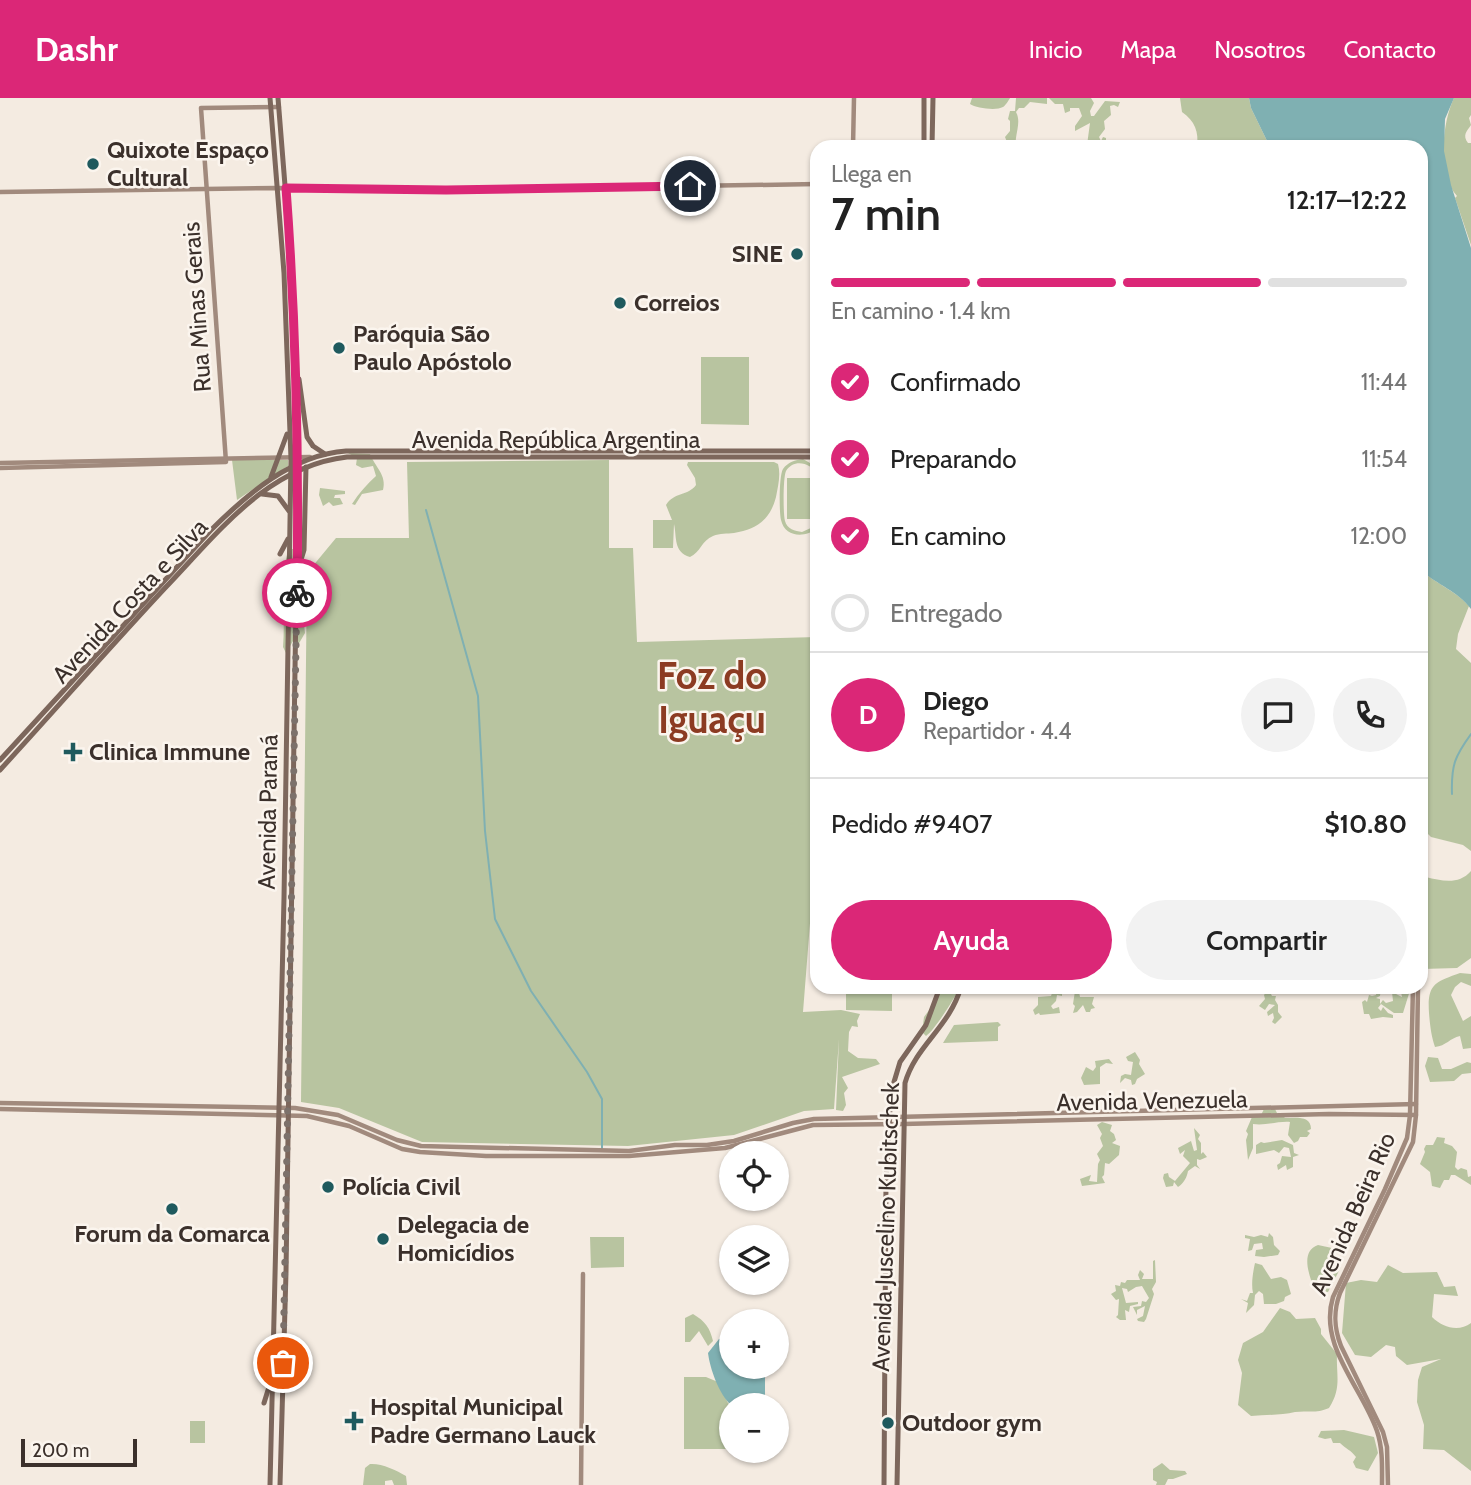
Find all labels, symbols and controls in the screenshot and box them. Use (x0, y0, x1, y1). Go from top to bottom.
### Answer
text: Dashr (35, 29, 118, 69)
text: Inicio (1029, 35, 1082, 64)
text: Mapa (1120, 35, 1176, 64)
text: Nosotros (1214, 35, 1305, 64)
text: Contacto (1343, 35, 1436, 64)
place label: Quixote Espaço Cultural (107, 135, 269, 192)
marker: Quixote Espaço Cultural (85, 156, 101, 172)
pin (660, 156, 720, 216)
text: Llega en (831, 160, 912, 188)
icon: home (671, 167, 709, 205)
text: 12:17–12:22 (1287, 184, 1407, 216)
text: 7 min (831, 186, 941, 242)
street label: Rua Minas Gerais (176, 221, 217, 393)
place label: SINE (732, 239, 783, 268)
marker: SINE (789, 246, 805, 262)
place label: Correios (634, 288, 720, 317)
marker: Correios (612, 295, 628, 311)
text: En camino · 1.4 km (831, 297, 1011, 325)
place label: Paróquia São Paulo Apóstolo (353, 319, 512, 376)
marker: Paróquia São Paulo Apóstolo (331, 340, 347, 356)
icon: check (831, 363, 869, 401)
text: Confirmado (890, 366, 1021, 398)
text: 11:44 (1361, 368, 1407, 396)
street label: Avenida República Argentina (412, 425, 701, 454)
icon: check (831, 440, 869, 478)
text: Preparando (890, 443, 1017, 475)
text: 11:54 (1361, 445, 1407, 473)
street label: Avenida Costa e Silva (46, 512, 214, 689)
icon: check (831, 517, 869, 555)
text: En camino (890, 520, 1006, 552)
text: 12:00 (1351, 522, 1407, 550)
courier (262, 558, 332, 628)
icon: bike (278, 574, 316, 612)
text: Entregado (890, 597, 1003, 629)
district label: Foz do Iguaçu (657, 652, 767, 743)
button: chat (1241, 678, 1315, 752)
button: phone (1333, 678, 1407, 752)
text: Diego (923, 685, 989, 717)
text: D (859, 699, 877, 731)
text: Repartidor · 4.4 (923, 717, 1072, 745)
street label: Avenida Paraná (252, 734, 283, 890)
place label: Clinica Immune (89, 737, 250, 766)
marker: Clinica Immune (63, 742, 83, 762)
text: Pedido #9407 (831, 808, 992, 840)
text: $10.80 (1324, 808, 1407, 840)
button: Ayuda (831, 900, 1112, 980)
button: Compartir (1126, 900, 1407, 980)
street label: Avenida Juscelino Kubitschek (866, 1081, 905, 1372)
street label: Avenida Venezuela (1056, 1084, 1248, 1117)
street label: Avenida Beira Rio (1304, 1128, 1401, 1300)
map controls (719, 1141, 789, 1463)
button: locate (719, 1141, 789, 1211)
place label: Polícia Civil (342, 1172, 461, 1201)
marker: Polícia Civil (320, 1179, 336, 1195)
marker: Forum da Comarca (164, 1201, 180, 1217)
place label: Delegacia de Homicídios (397, 1210, 529, 1267)
place label: Forum da Comarca (74, 1219, 270, 1248)
button: layers (719, 1225, 789, 1295)
marker: Delegacia de Homicídios (375, 1231, 391, 1247)
button: + (719, 1309, 789, 1379)
pin (253, 1333, 313, 1393)
icon: bag (264, 1344, 302, 1382)
place label: Hospital Municipal Padre Germano Lauck (370, 1392, 596, 1449)
button: − (719, 1393, 789, 1463)
place label: Outdoor gym (902, 1408, 1042, 1437)
marker: Hospital Municipal Padre Germano Lauck (344, 1411, 364, 1431)
marker: Outdoor gym (880, 1415, 896, 1431)
scale bar (21, 1436, 136, 1468)
text: 200 m (32, 1439, 89, 1462)

